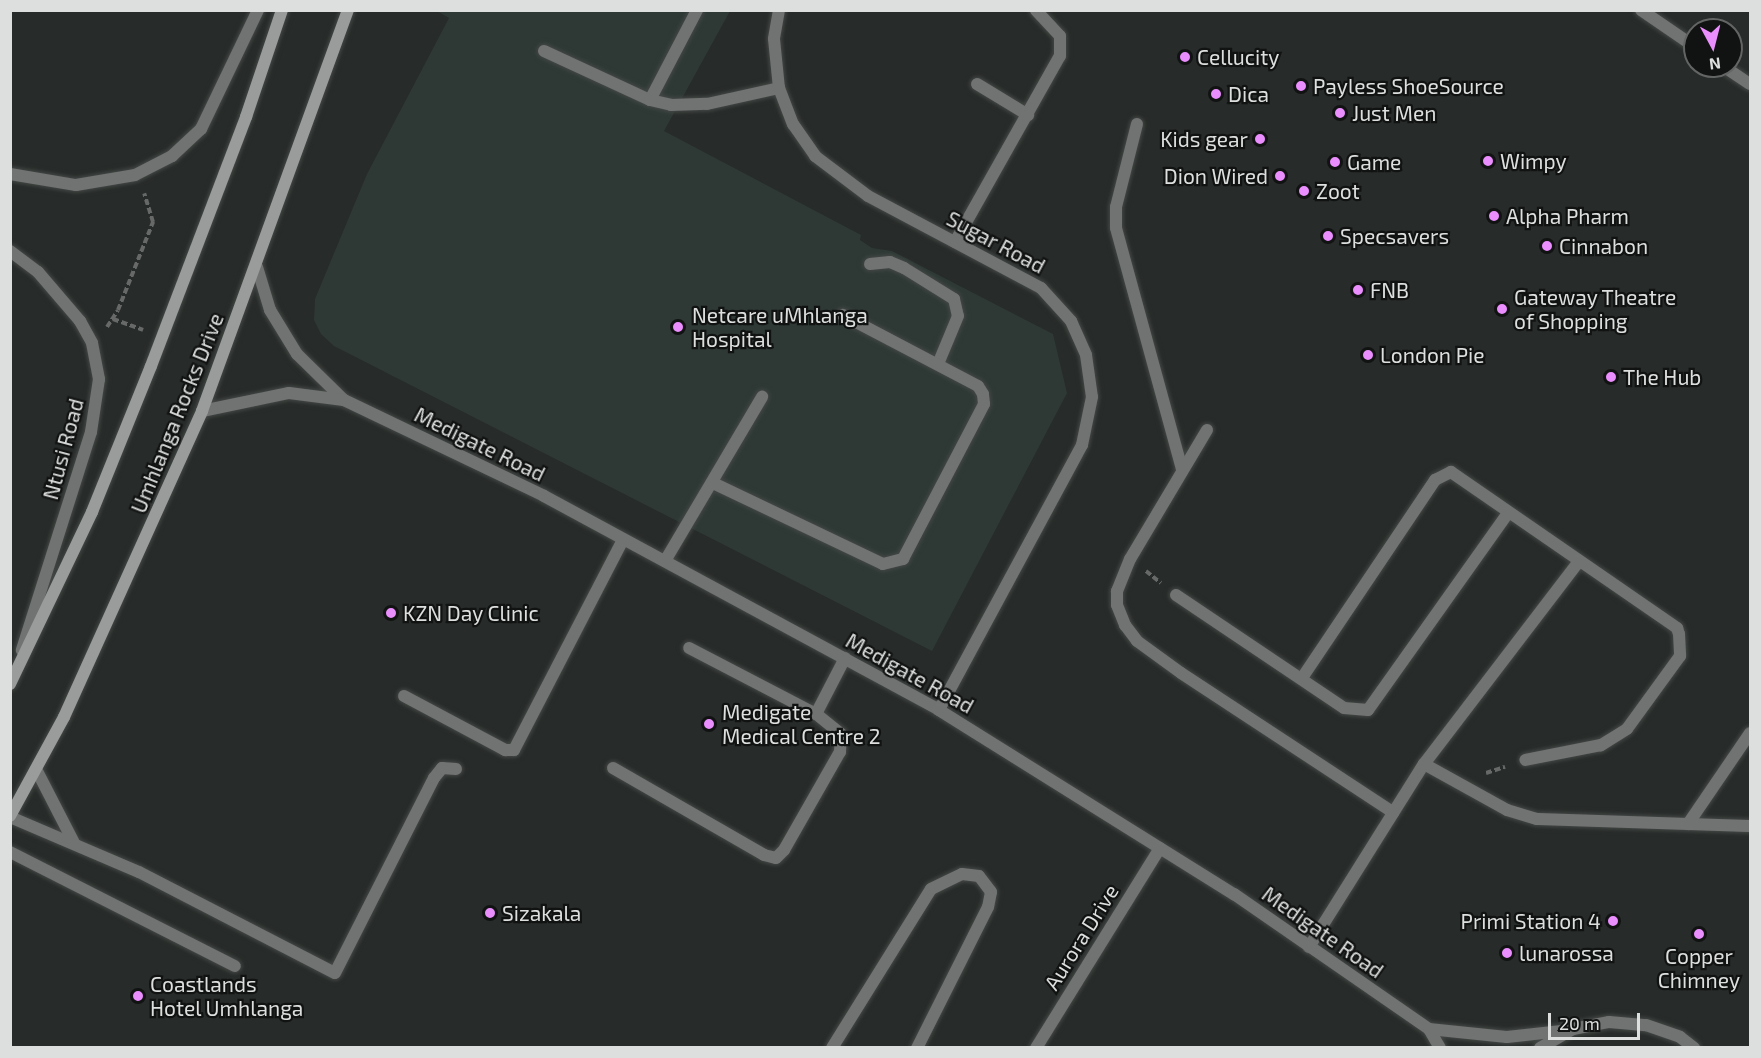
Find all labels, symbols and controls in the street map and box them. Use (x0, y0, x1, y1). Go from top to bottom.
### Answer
north arrow (1683, 18, 1743, 78)
place label: Cellucity (1197, 44, 1279, 70)
marker: Cellucity (1178, 50, 1192, 64)
text: N (1708, 54, 1722, 75)
place label: Payless ShoeSource (1313, 73, 1504, 99)
marker: Payless ShoeSource (1294, 79, 1308, 93)
place label: Dica (1228, 81, 1269, 107)
marker: Dica (1209, 87, 1223, 101)
place label: Just Men (1352, 100, 1436, 126)
marker: Just Men (1333, 106, 1347, 120)
place label: Kids gear (1160, 126, 1248, 152)
marker: Kids gear (1253, 132, 1267, 146)
place label: Wimpy (1500, 148, 1567, 174)
place label: Game (1347, 149, 1401, 175)
marker: Wimpy (1481, 154, 1495, 168)
marker: Game (1328, 155, 1342, 169)
place label: Dion Wired (1163, 163, 1268, 189)
marker: Dion Wired (1273, 169, 1287, 183)
place label: Zoot (1316, 178, 1360, 204)
marker: Zoot (1297, 184, 1311, 198)
place label: Alpha Pharm (1506, 203, 1629, 229)
street label: Sugar Road (942, 205, 1050, 279)
marker: Alpha Pharm (1487, 209, 1501, 223)
place label: Specsavers (1340, 223, 1449, 249)
marker: Specsavers (1321, 229, 1335, 243)
place label: Cinnabon (1559, 233, 1648, 259)
marker: Cinnabon (1540, 239, 1554, 253)
place label: FNB (1370, 277, 1409, 303)
marker: FNB (1351, 283, 1365, 297)
place label: Gateway Theatre of Shopping (1514, 284, 1677, 334)
place label: Netcare uMhlanga Hospital (692, 302, 868, 352)
marker: Gateway Theatre of Shopping (1495, 302, 1509, 316)
street label: Umhlanga Rocks Drive (125, 309, 229, 517)
marker: Netcare uMhlanga Hospital (669, 318, 687, 336)
place label: London Pie (1380, 342, 1485, 368)
marker: London Pie (1361, 348, 1375, 362)
place label: The Hub (1623, 364, 1701, 390)
marker: The Hub (1604, 370, 1618, 384)
street label: Ntusi Road (37, 396, 89, 502)
street label: Medigate Road (410, 401, 550, 487)
place label: KZN Day Clinic (403, 600, 539, 626)
marker: KZN Day Clinic (384, 606, 398, 620)
street label: Medigate Road (842, 627, 978, 719)
place label: Medigate Medical Centre 2 (722, 699, 881, 749)
marker: Medigate Medical Centre 2 (700, 715, 718, 733)
street label: Aurora Drive (1039, 880, 1123, 994)
street label: Medigate Road (1257, 881, 1389, 983)
place label: Sizakala (502, 900, 581, 926)
marker: Sizakala (483, 906, 497, 920)
place label: Primi Station 4 (1461, 908, 1601, 934)
marker: Primi Station 4 (1606, 914, 1620, 928)
marker: Copper Chimney (1692, 927, 1706, 941)
place label: lunarossa (1519, 940, 1614, 966)
place label: Copper Chimney (1658, 943, 1740, 993)
marker: lunarossa (1500, 946, 1514, 960)
place label: Coastlands Hotel Umhlanga (150, 971, 304, 1021)
marker: Coastlands Hotel Umhlanga (131, 989, 145, 1003)
scale bar (1551, 1001, 1642, 1039)
text: 20 m (1559, 1012, 1600, 1034)

